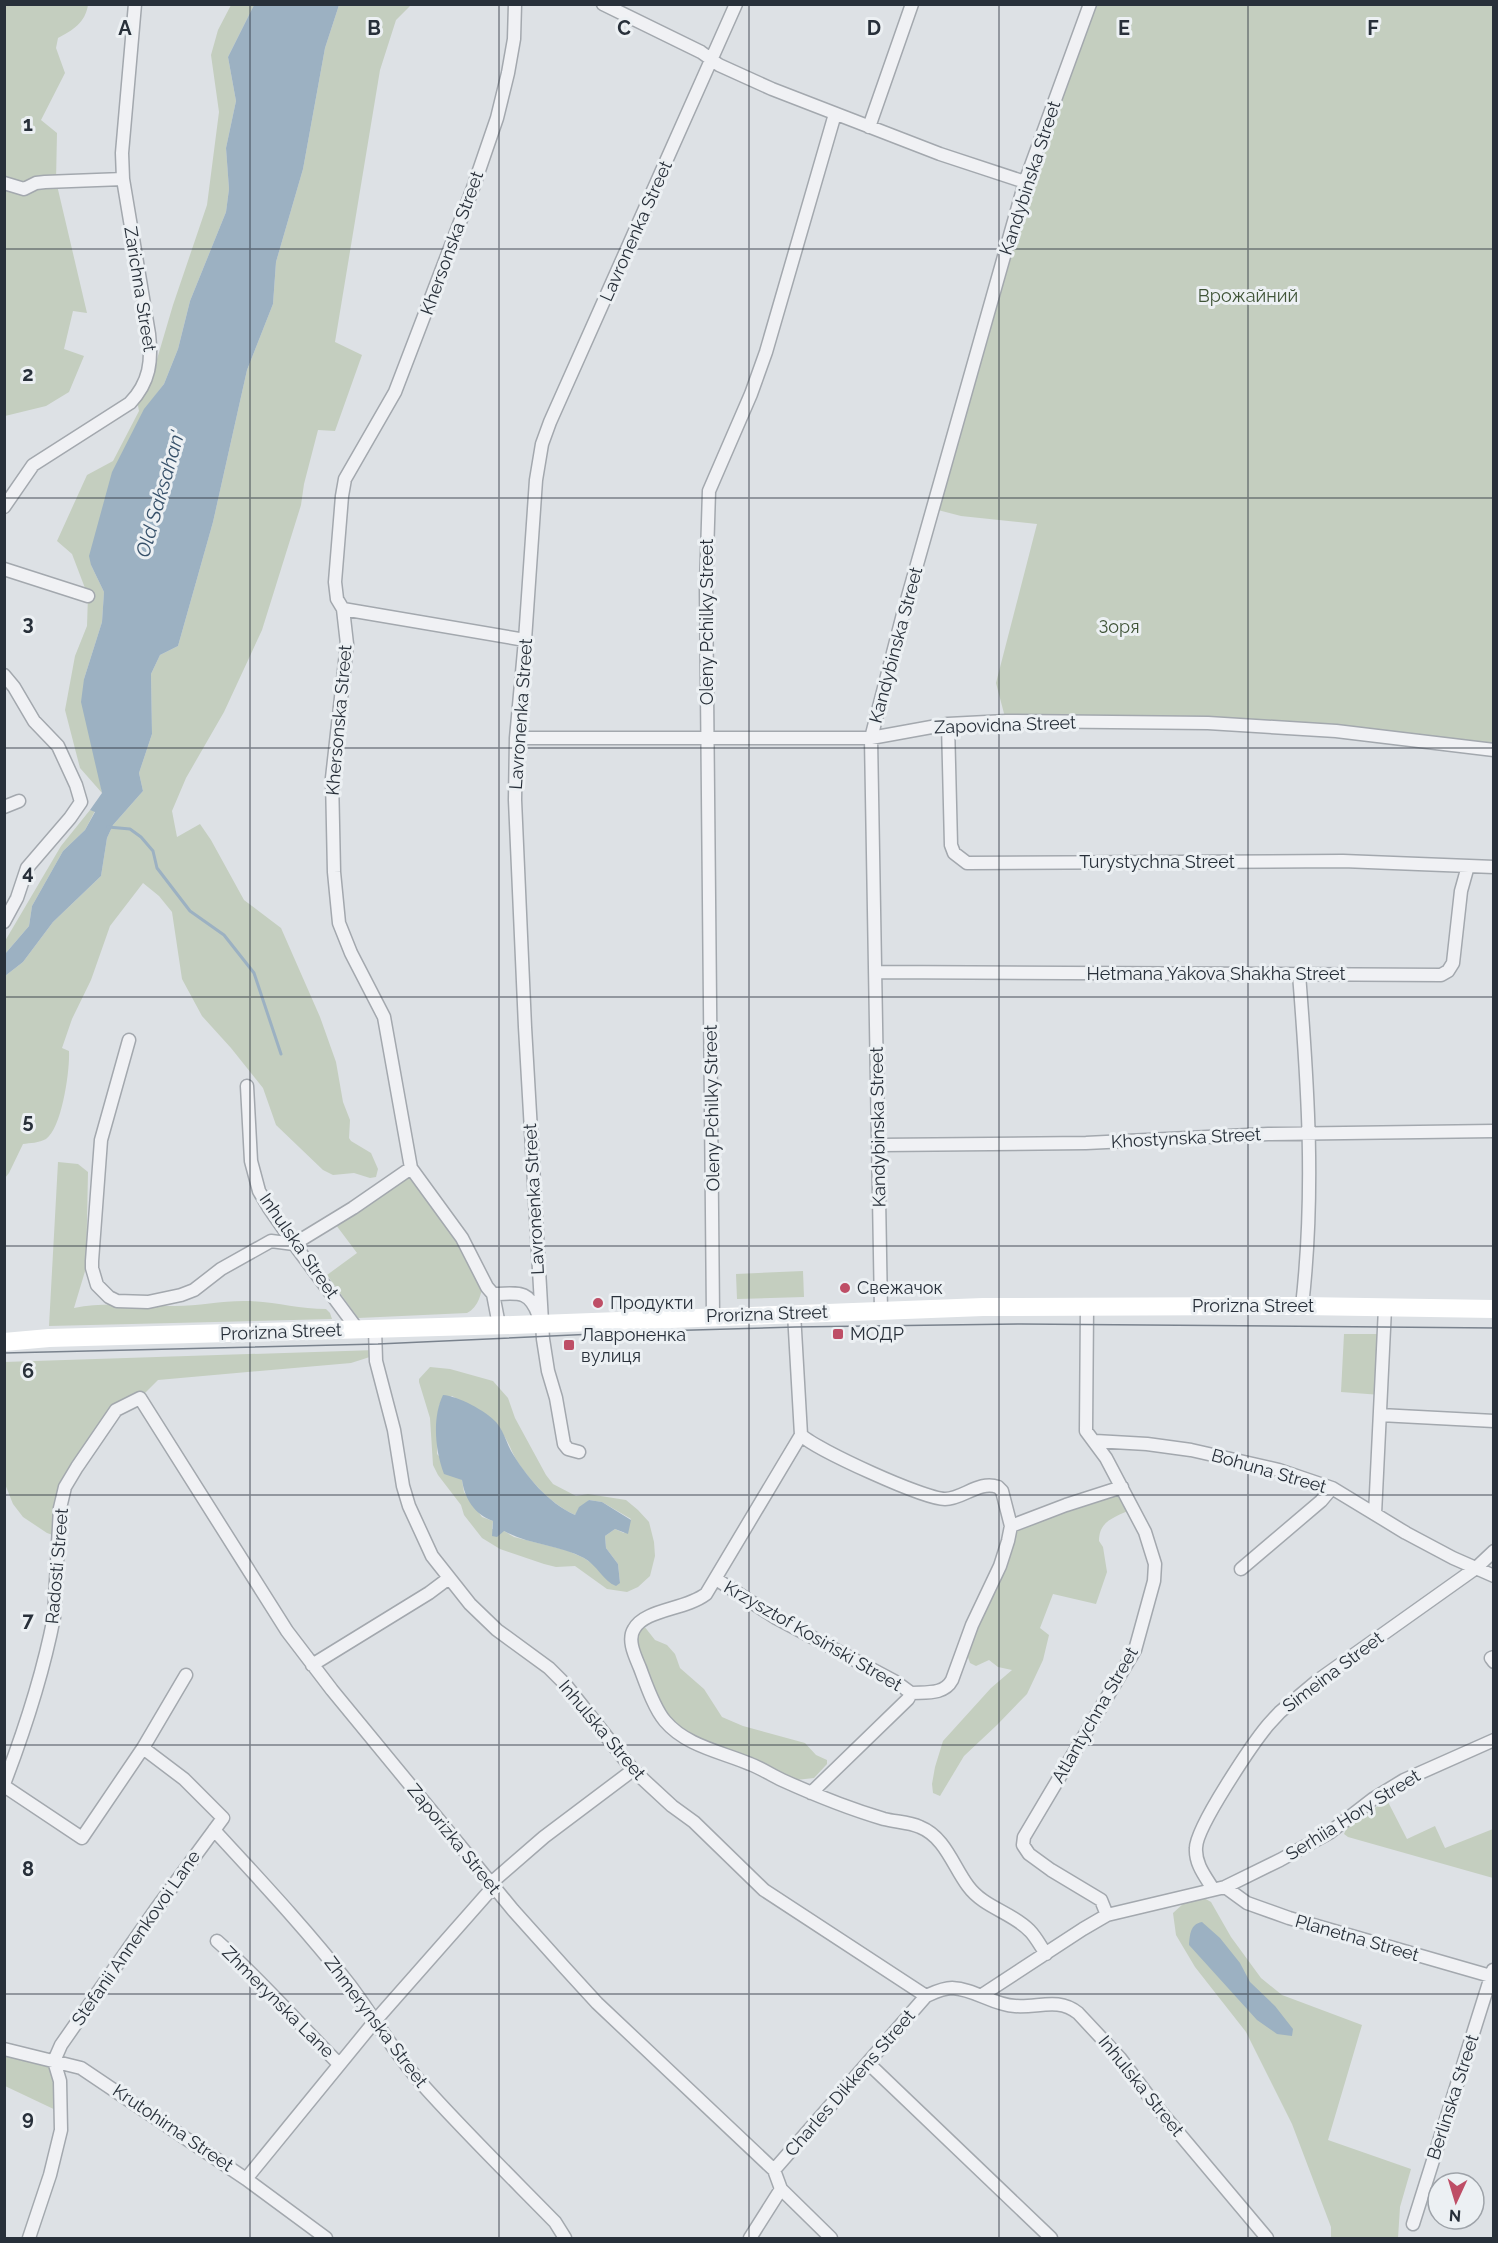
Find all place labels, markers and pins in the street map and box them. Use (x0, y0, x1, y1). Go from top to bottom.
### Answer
place label: Свежачок (857, 1277, 943, 1298)
marker: Свежачок (838, 1281, 852, 1295)
place label: Продукти (610, 1292, 694, 1313)
marker: Продукти (591, 1296, 605, 1310)
place label: МОДР (850, 1323, 904, 1344)
place label: Лавроненка вулиця (581, 1324, 686, 1366)
marker: МОДР (831, 1327, 845, 1341)
marker: Лавроненка вулиця (562, 1338, 576, 1352)

